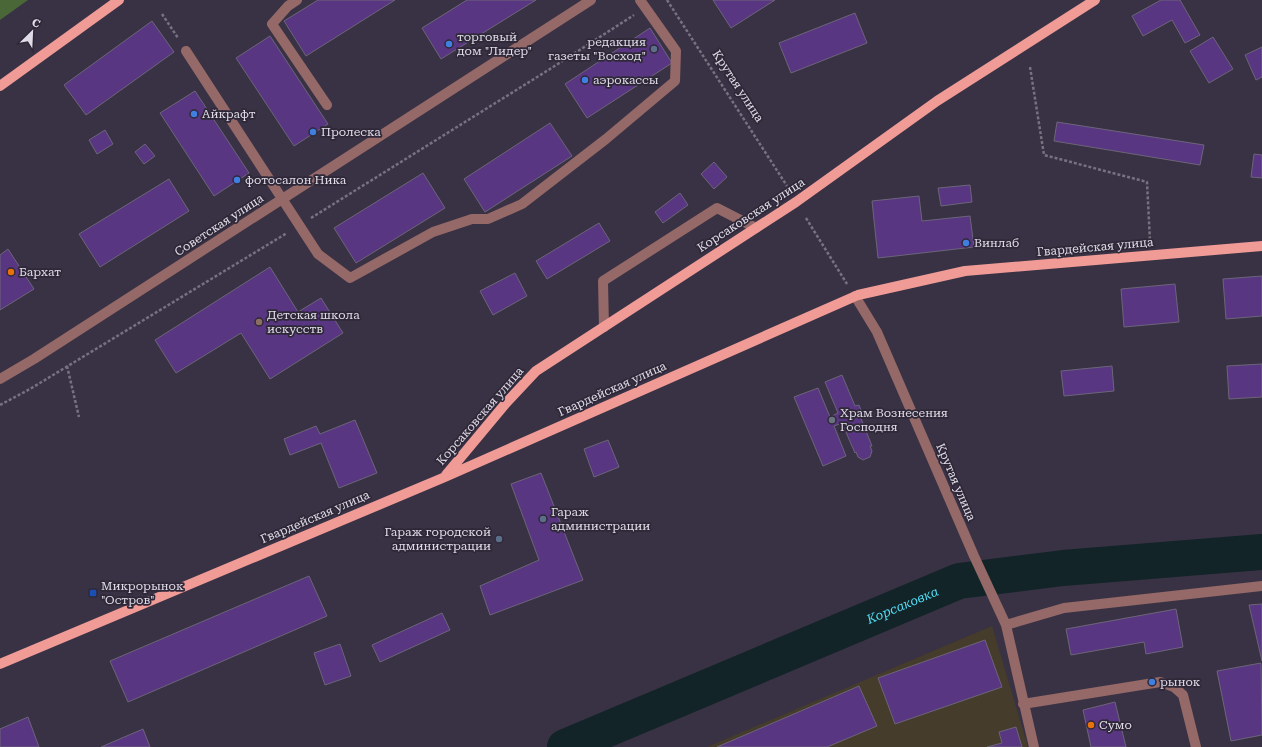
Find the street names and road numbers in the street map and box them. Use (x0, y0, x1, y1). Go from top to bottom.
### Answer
street label: Крутая улица (710, 47, 767, 125)
street label: Корсаковская улица (695, 175, 808, 255)
street label: Советская улица (172, 191, 266, 259)
street label: Гвардейская улица (1036, 235, 1154, 259)
street label: Гвардейская улица (556, 359, 669, 419)
street label: Корсаковская улица (434, 364, 527, 468)
street label: Крутая улица (933, 441, 979, 523)
street label: Гвардейская улица (258, 487, 372, 546)

